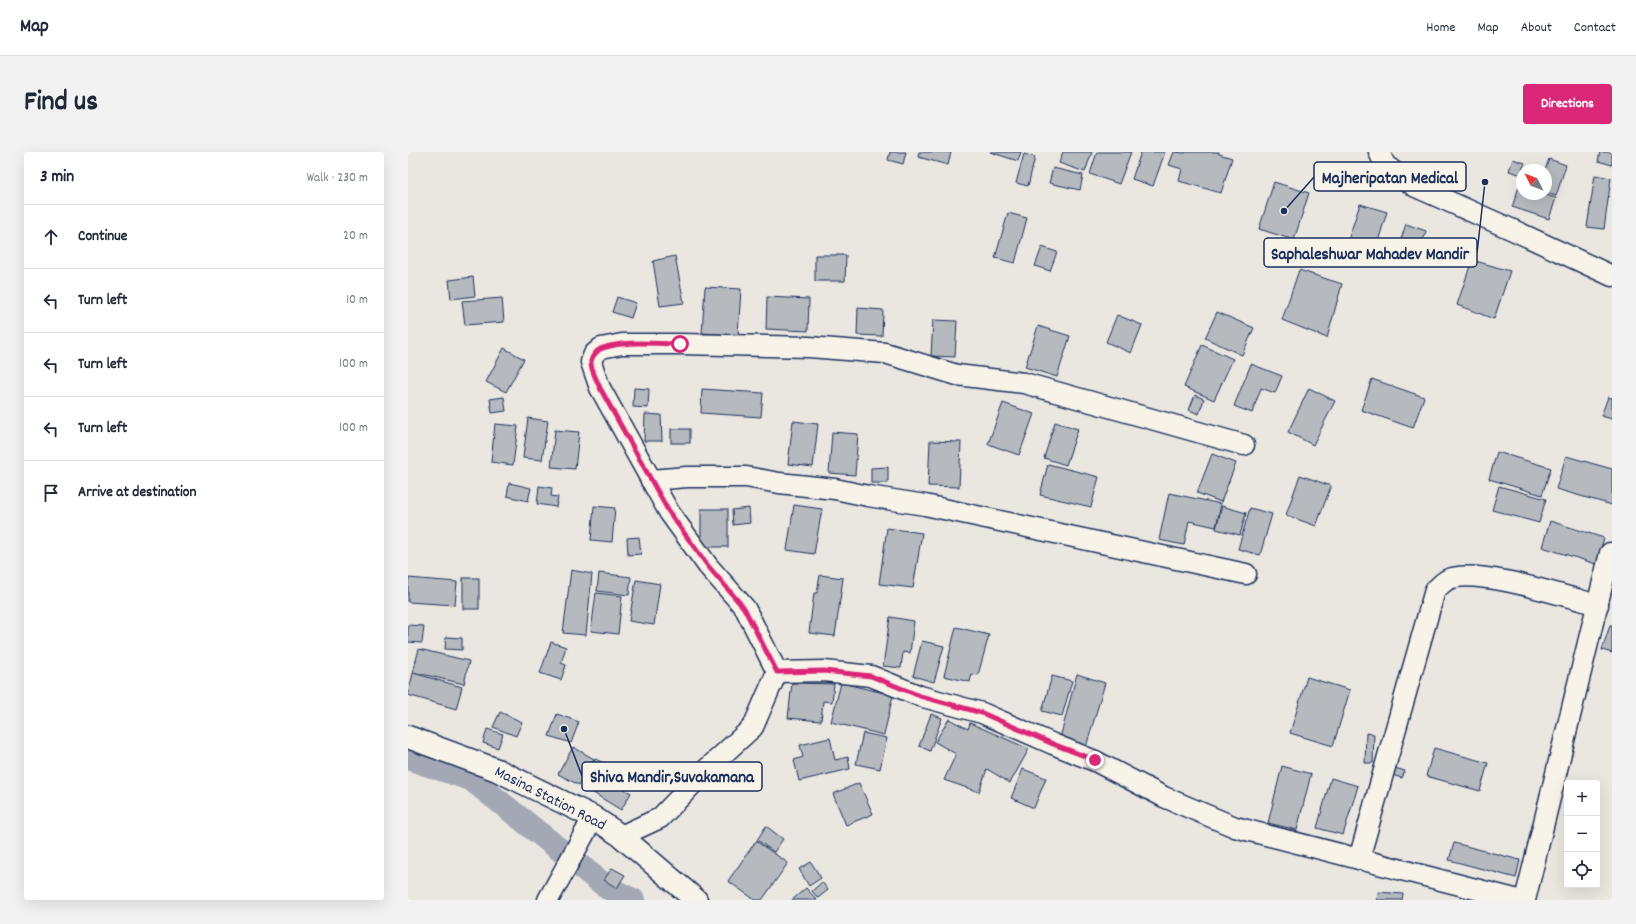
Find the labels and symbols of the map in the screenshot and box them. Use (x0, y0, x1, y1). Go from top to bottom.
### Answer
callout: Majheripatan Medical (1314, 162, 1466, 191)
north arrow (1516, 164, 1552, 200)
text: Majheripatan Medical (1322, 168, 1459, 192)
callout: Saphaleshwar Mahadev Mandir (1264, 238, 1477, 267)
text: Saphaleshwar Mahadev Mandir (1271, 244, 1470, 268)
route start (671, 335, 689, 353)
route end (1086, 751, 1104, 769)
street label: Masina Station Road (490, 761, 610, 837)
callout: Shiva Mandir,Suvakamana (582, 762, 762, 791)
text: Shiva Mandir,Suvakamana (590, 767, 755, 791)

